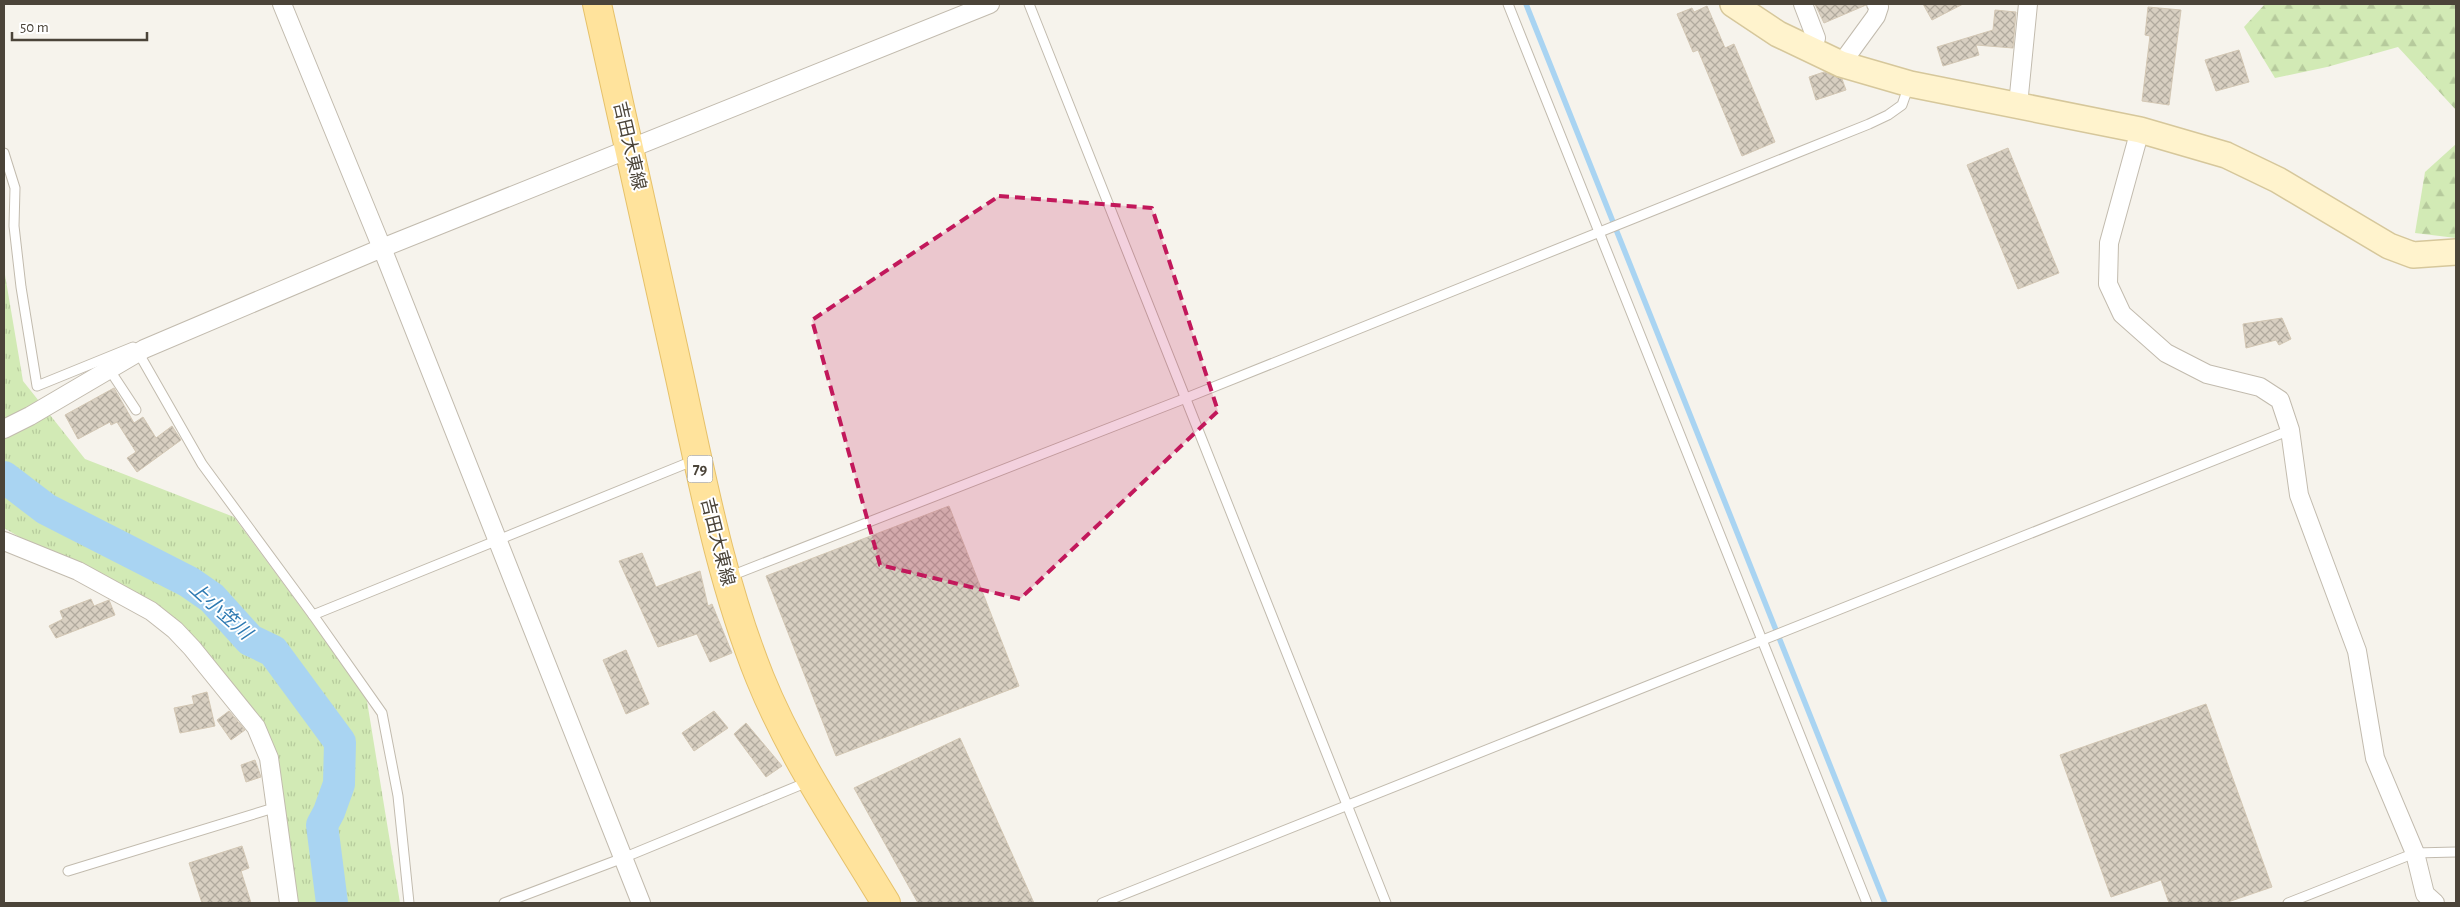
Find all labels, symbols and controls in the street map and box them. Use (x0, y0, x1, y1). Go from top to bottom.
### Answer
scale bar (12, 10, 148, 42)
text: 50 m (20, 20, 49, 35)
street label: 吉田大東線 (610, 100, 650, 192)
road number: 79 (688, 456, 712, 482)
street label: 吉田大東線 (697, 496, 739, 588)
water label: 上小笠川 (185, 577, 257, 645)

